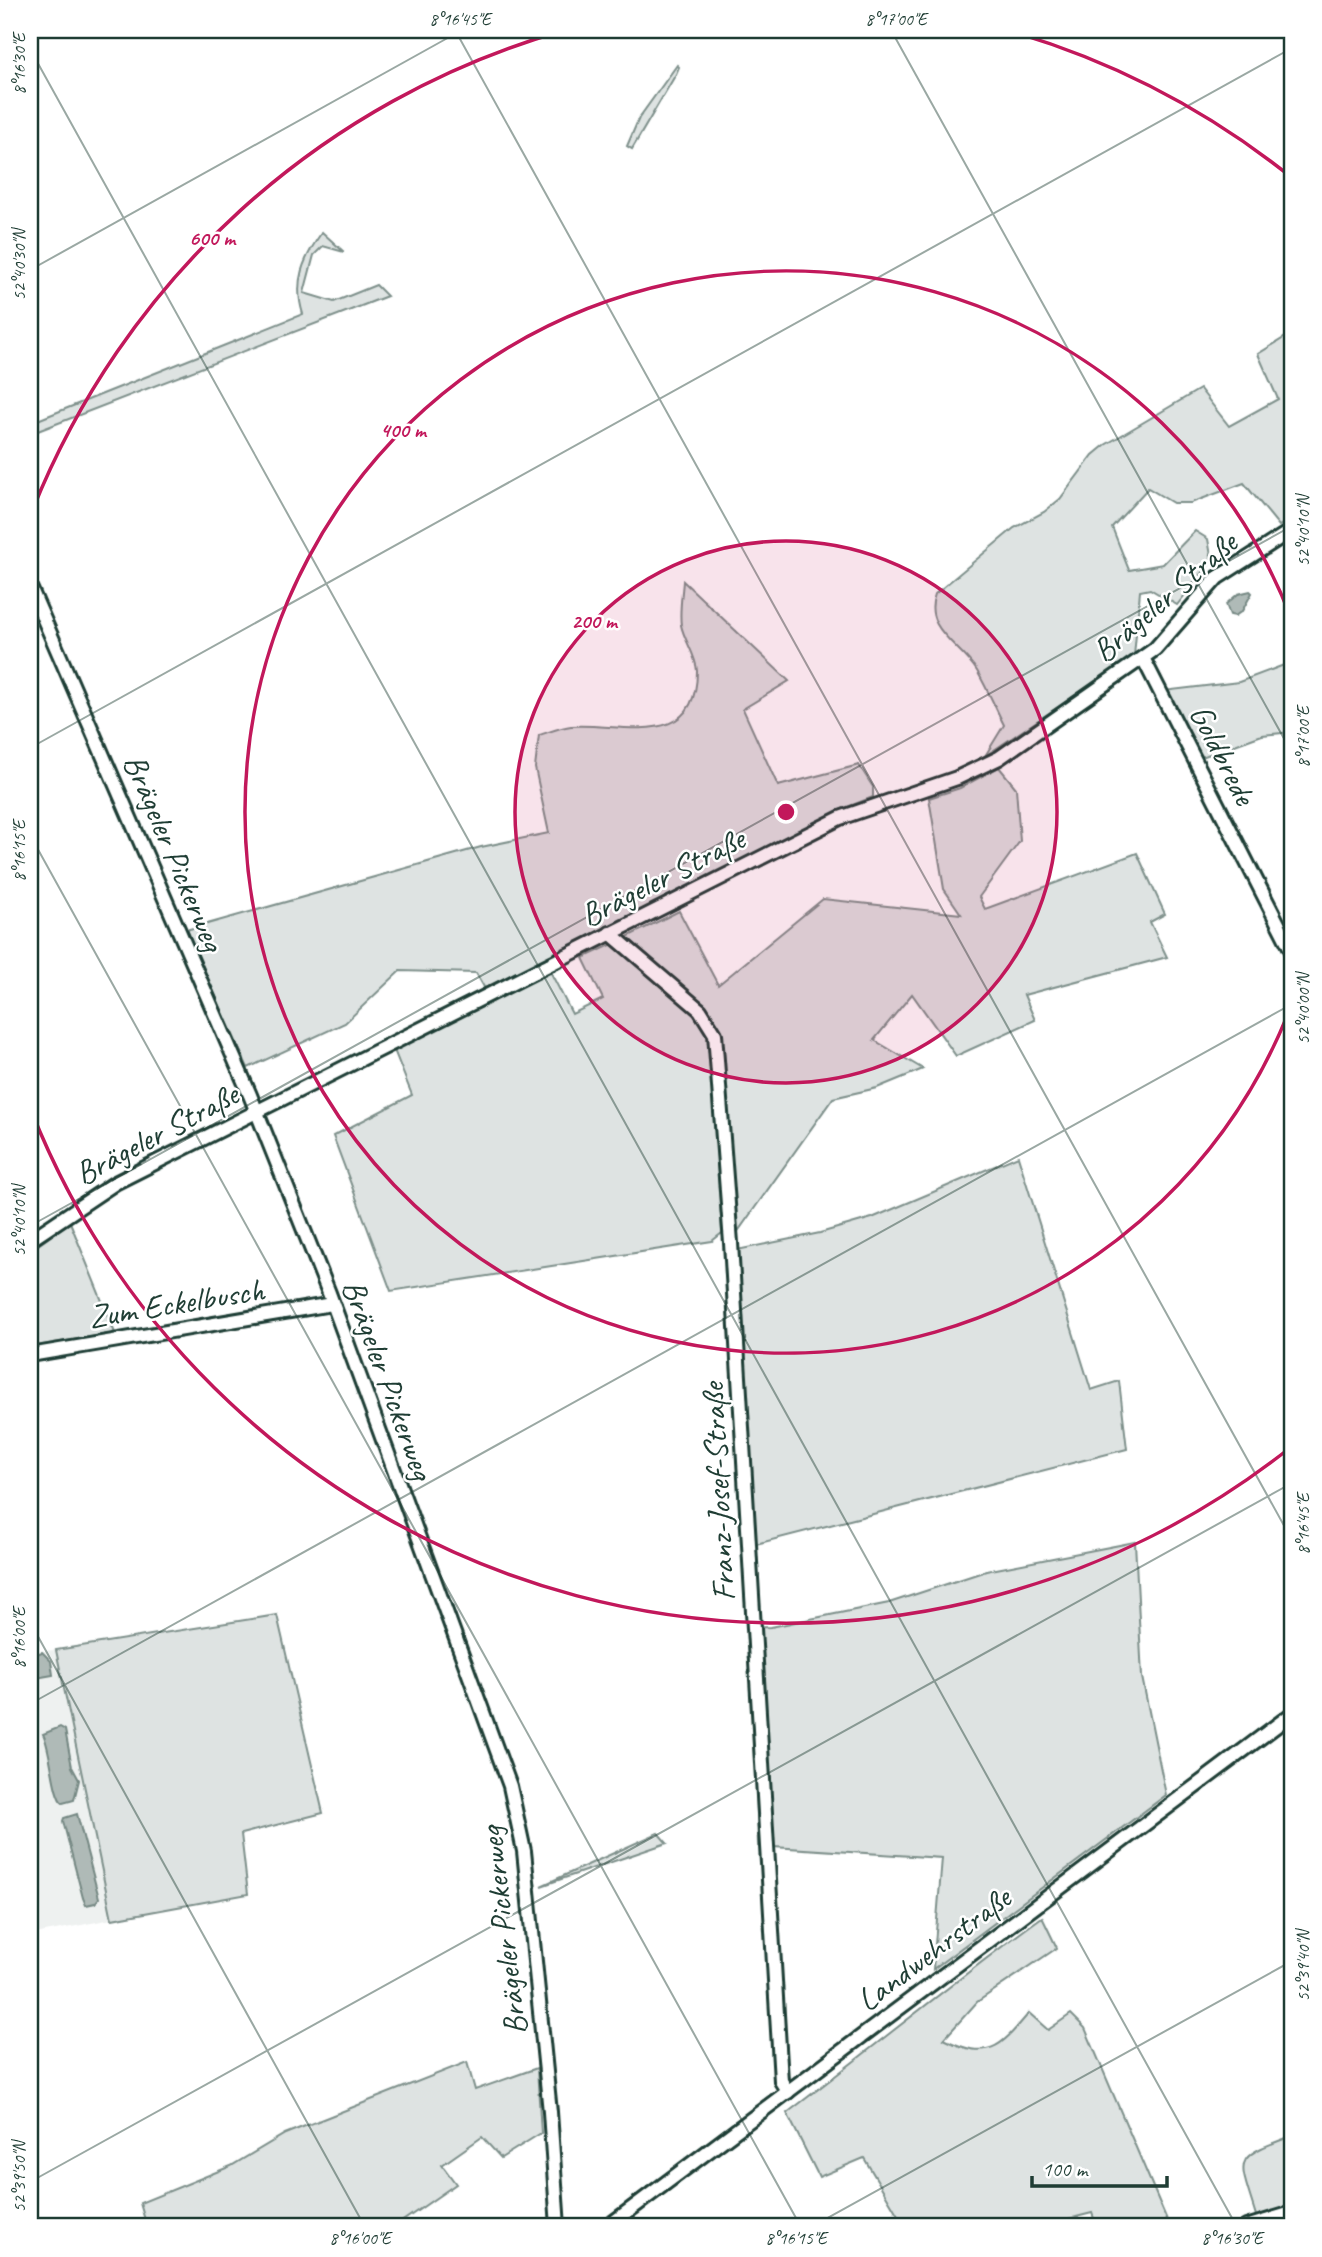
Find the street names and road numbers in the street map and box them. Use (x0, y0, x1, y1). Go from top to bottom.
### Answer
street label: Brägeler Straße (1083, 521, 1248, 671)
street label: Goldbrede (1180, 697, 1267, 814)
street label: Brägeler Pickerweg (114, 748, 235, 959)
street label: Brägeler Straße (573, 817, 754, 936)
street label: Brägeler Straße (68, 1072, 247, 1194)
street label: Zum Eckelbusch (86, 1268, 269, 1338)
street label: Brägeler Pickerweg (333, 1274, 444, 1487)
street label: Franz-Josef-Straße (691, 1380, 745, 1602)
street label: Brägeler Pickerweg (469, 1822, 537, 2037)
street label: Landwehrstraße (848, 1876, 1021, 2021)

